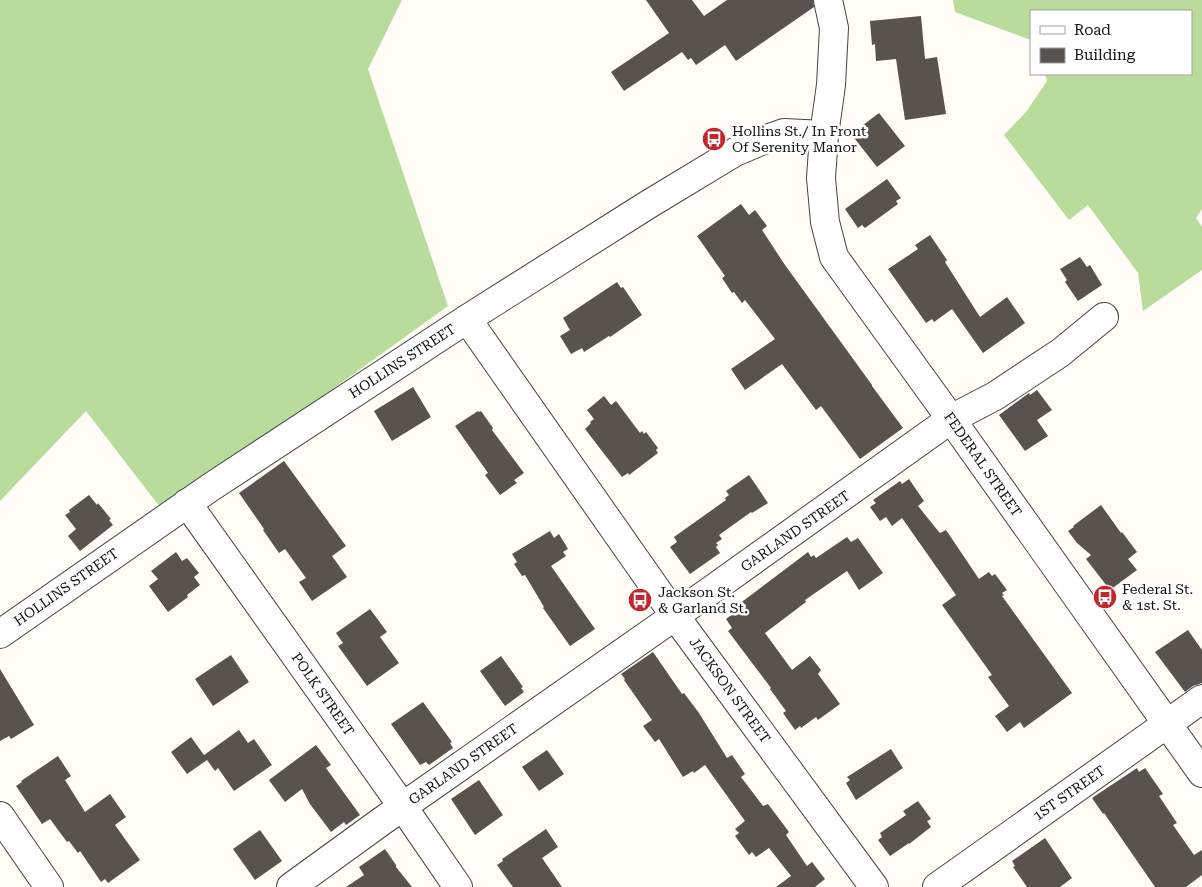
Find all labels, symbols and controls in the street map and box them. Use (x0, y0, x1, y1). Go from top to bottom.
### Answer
legend (1030, 10, 1192, 75)
text: Road (1074, 21, 1111, 39)
text: Building (1074, 46, 1136, 64)
place label: Hollins St./ In Front Of Serenity Manor (732, 123, 866, 155)
bus stop icon: Hollins St./ In Front Of Serenity Manor (701, 126, 727, 152)
street label: HOLLINS STREET (346, 321, 458, 401)
street label: FEDERAL STREET (941, 409, 1025, 519)
street label: GARLAND STREET (737, 487, 853, 575)
street label: HOLLINS STREET (11, 545, 121, 629)
place label: Federal St. & 1st. St. (1122, 581, 1193, 613)
place label: Jackson St. & Garland St. (658, 584, 748, 616)
bus stop icon: Federal St. & 1st. St. (1092, 584, 1118, 610)
bus stop icon: Jackson St. & Garland St. (627, 587, 653, 613)
street label: JACKSON STREET (686, 634, 774, 746)
street label: POLK STREET (288, 649, 358, 739)
street label: GARLAND STREET (405, 720, 521, 808)
street label: 1ST STREET (1030, 762, 1108, 824)

